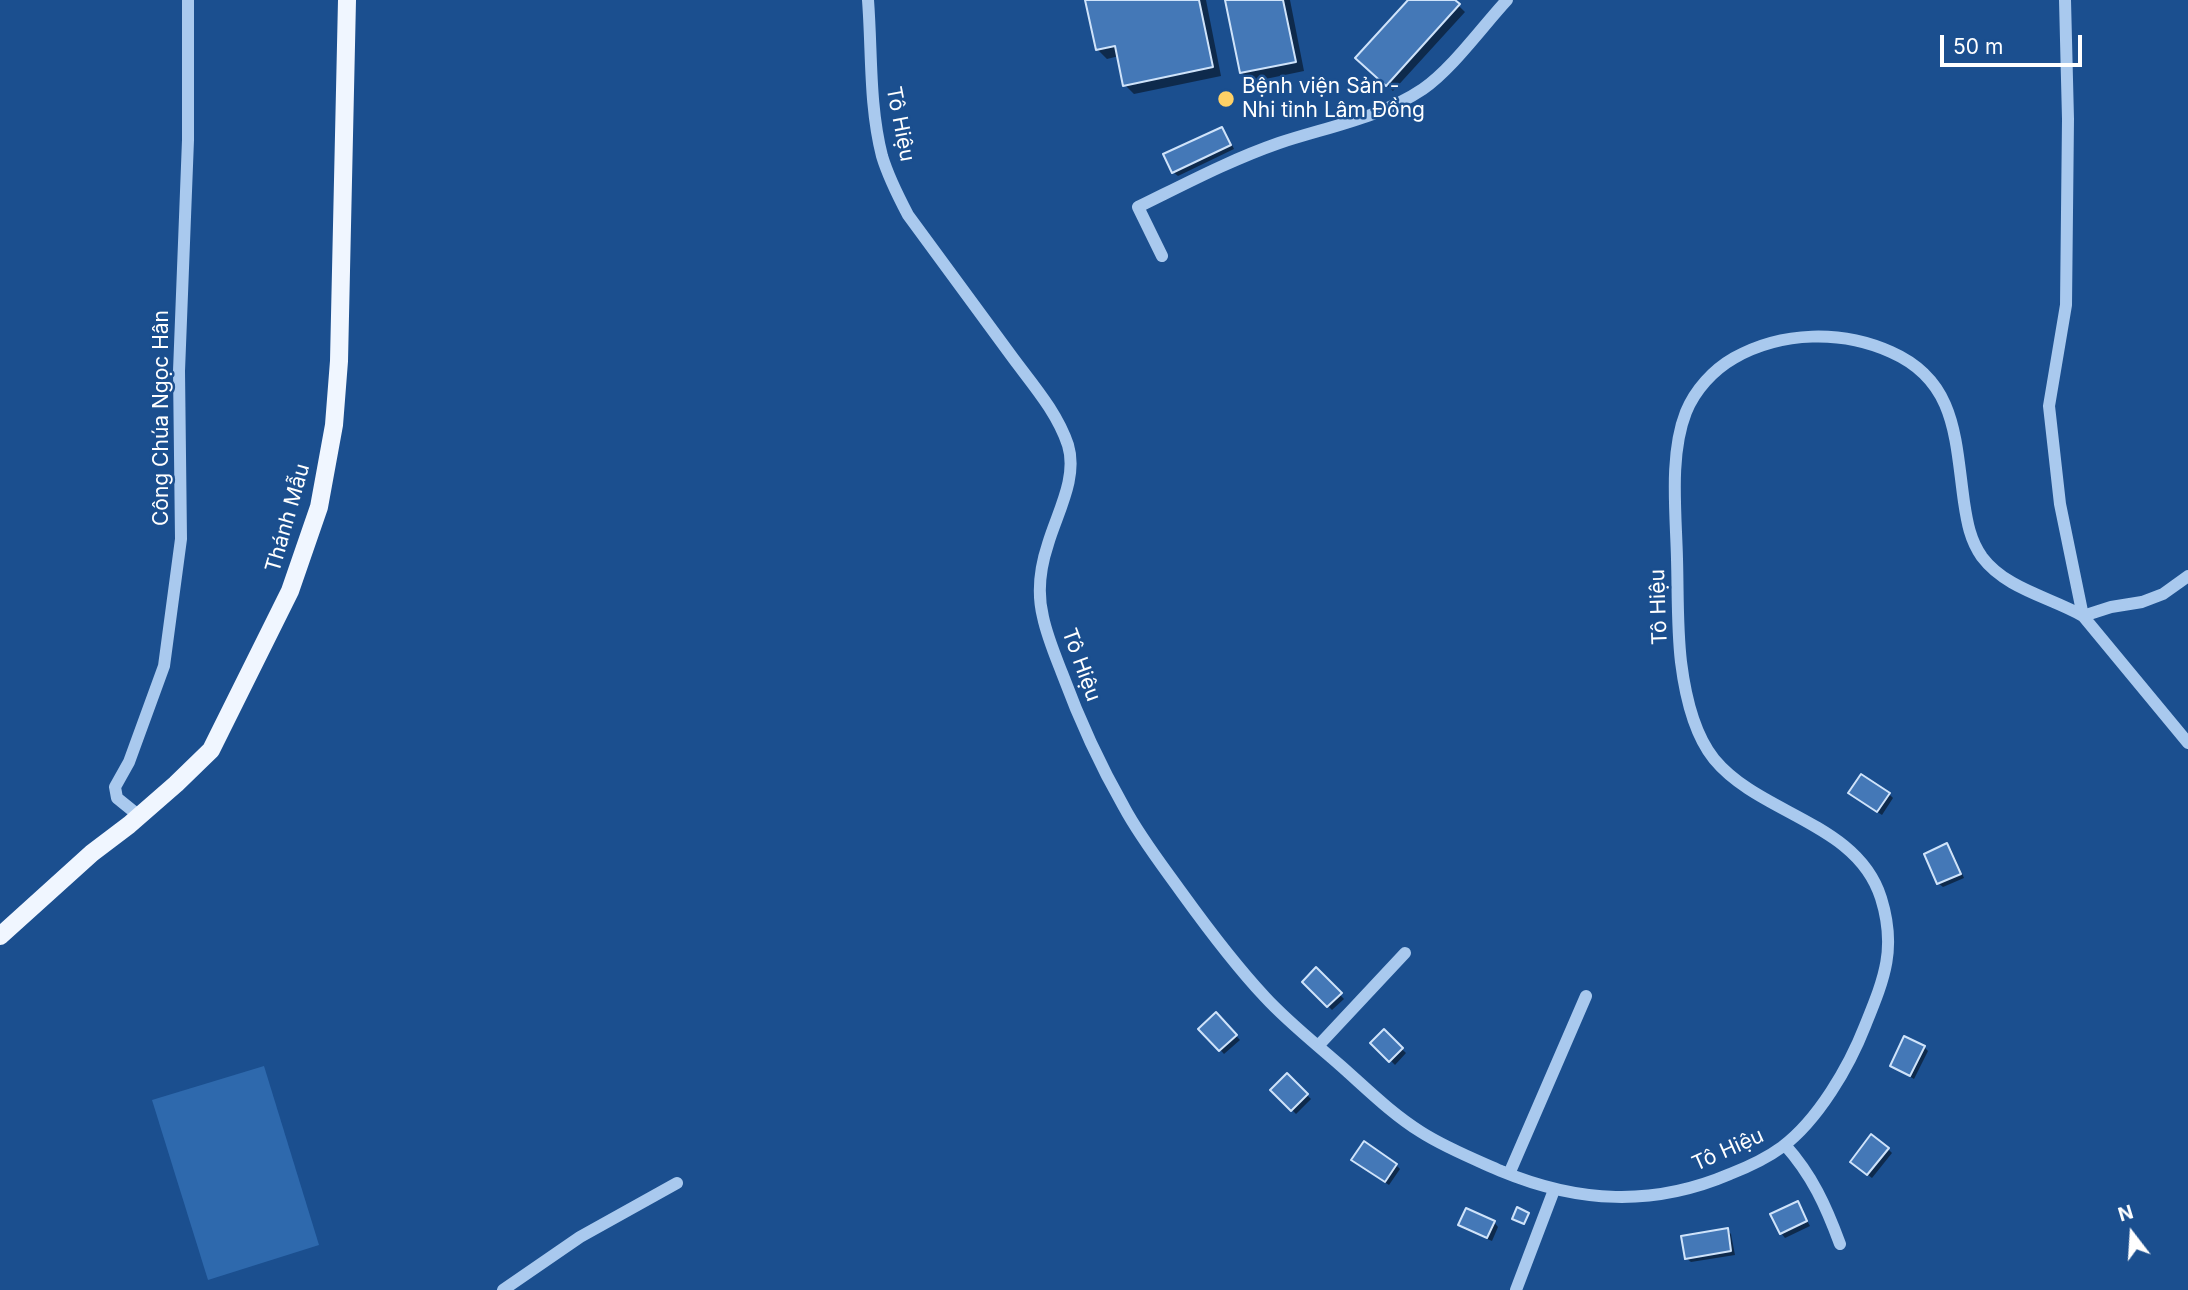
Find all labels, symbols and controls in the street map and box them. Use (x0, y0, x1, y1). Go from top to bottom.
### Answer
scale bar (1943, 21, 2085, 65)
text: 50 m (1953, 34, 2003, 59)
place label: Bệnh viện Sản - Nhi tỉnh Lâm Đồng (1242, 74, 1425, 124)
street label: Tô Hiệu (880, 84, 920, 164)
marker: Bệnh viện Sản - Nhi tỉnh Lâm Đồng (1216, 89, 1236, 109)
street label: Công Chúa Ngọc Hân (149, 310, 175, 526)
street label: Thánh Mẫu (260, 461, 316, 575)
street label: Tô Hiệu (1645, 569, 1673, 645)
street label: Tô Hiệu (1056, 625, 1106, 705)
street label: Tô Hiệu (1688, 1123, 1768, 1177)
north arrow (2097, 1199, 2167, 1269)
text: N (2115, 1200, 2136, 1227)

